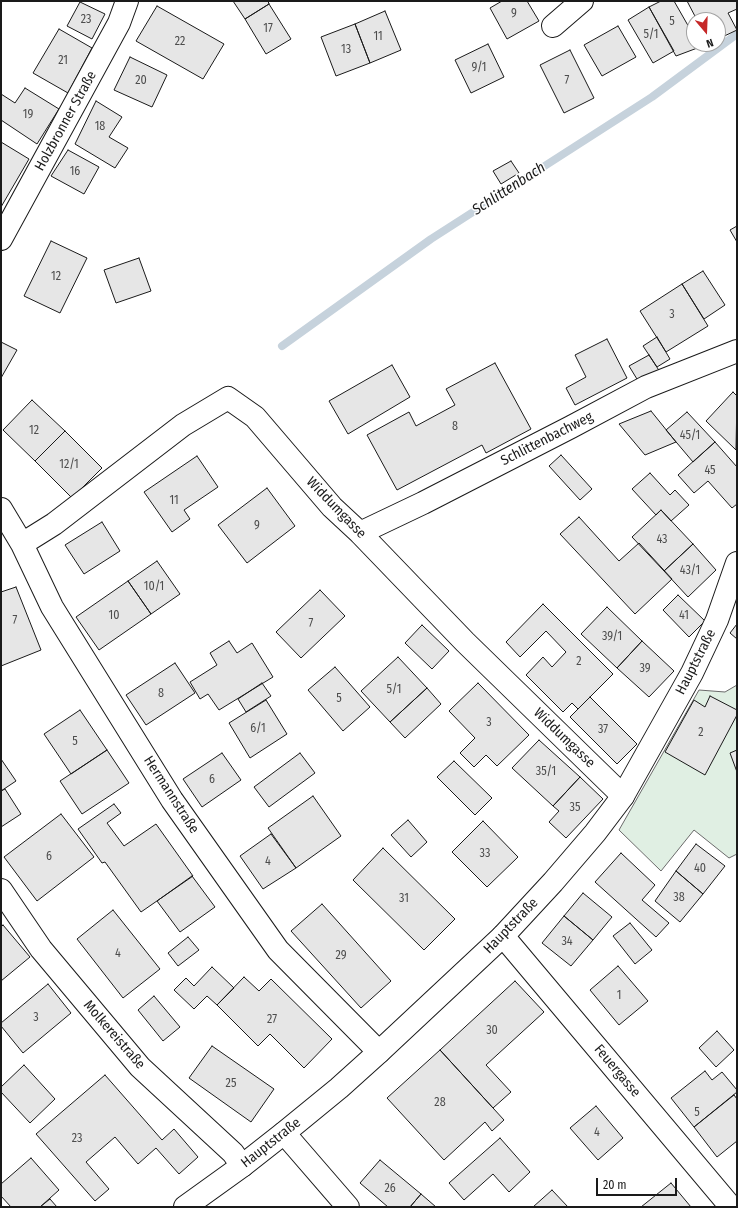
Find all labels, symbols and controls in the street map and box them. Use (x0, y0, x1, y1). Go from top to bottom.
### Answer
house number: 9 (511, 7, 517, 21)
north arrow (686, 12, 726, 52)
house number: 23 (81, 13, 91, 27)
house number: 5 (669, 15, 675, 29)
house number: 17 (263, 22, 273, 36)
house number: 5/1 (644, 28, 658, 42)
house number: 11 (373, 30, 383, 44)
house number: 22 (175, 35, 185, 49)
text: N (705, 36, 715, 50)
house number: 13 (341, 43, 351, 57)
house number: 21 (58, 54, 68, 68)
house number: 9/1 (472, 61, 486, 75)
street label: Holzbronner Straße (32, 68, 100, 174)
house number: 20 (135, 74, 147, 88)
house number: 7 (565, 74, 569, 88)
house number: 19 (23, 108, 33, 122)
house number: 18 (95, 120, 105, 134)
water label: Schlittenbach (469, 159, 549, 219)
house number: 16 (70, 165, 80, 179)
house number: 12 (51, 270, 61, 284)
house number: 3 (669, 308, 675, 322)
street label: Schlittenbachweg (498, 409, 596, 469)
house number: 8 (452, 420, 458, 434)
house number: 12 (29, 424, 39, 438)
house number: 45/1 (680, 429, 700, 443)
house number: 12/1 (59, 458, 79, 472)
house number: 45 (704, 464, 716, 478)
street label: Widdumgasse (303, 474, 369, 542)
house number: 11 (169, 494, 179, 508)
house number: 9 (254, 519, 260, 533)
house number: 43 (656, 533, 668, 547)
house number: 43/1 (680, 564, 700, 578)
house number: 10/1 (144, 580, 164, 594)
house number: 10 (109, 609, 119, 623)
house number: 41 (679, 609, 689, 623)
house number: 7 (13, 614, 17, 628)
house number: 7 (309, 617, 313, 631)
street label: Hauptstraße (672, 627, 720, 697)
house number: 39/1 (602, 630, 622, 644)
house number: 2 (576, 655, 582, 669)
house number: 39 (639, 662, 651, 676)
house number: 5/1 (387, 683, 401, 697)
house number: 8 (158, 687, 164, 701)
house number: 5 (336, 692, 342, 706)
street label: Widdumgasse (530, 705, 598, 771)
house number: 3 (486, 716, 492, 730)
house number: 6/1 (250, 722, 266, 736)
house number: 37 (598, 723, 608, 737)
house number: 2 (698, 726, 704, 740)
house number: 5 (72, 735, 78, 749)
street label: Hermannstraße (140, 753, 202, 837)
house number: 35/1 (536, 765, 556, 779)
house number: 6 (209, 773, 215, 787)
house number: 35 (570, 801, 580, 815)
house number: 33 (480, 847, 490, 861)
house number: 6 (46, 850, 52, 864)
house number: 4 (265, 855, 271, 869)
house number: 40 (694, 862, 706, 876)
house number: 38 (673, 891, 685, 905)
house number: 31 (399, 892, 409, 906)
street label: Hauptstraße (480, 895, 542, 957)
house number: 34 (561, 935, 573, 949)
house number: 4 (115, 947, 121, 961)
house number: 29 (335, 949, 347, 963)
house number: 1 (617, 989, 621, 1003)
street label: Molkereistraße (80, 997, 148, 1073)
house number: 3 (33, 1011, 39, 1025)
house number: 27 (267, 1013, 277, 1027)
house number: 30 (486, 1024, 498, 1038)
street label: Feuergasse (590, 1041, 644, 1101)
house number: 25 (226, 1077, 236, 1091)
house number: 28 (434, 1096, 446, 1110)
house number: 5 (694, 1106, 700, 1120)
street label: Hauptstraße (238, 1115, 304, 1171)
house number: 4 (594, 1126, 600, 1140)
house number: 23 (72, 1132, 82, 1146)
scale bar (598, 1170, 679, 1196)
text: 20 m (603, 1178, 627, 1192)
house number: 26 (384, 1182, 396, 1196)

